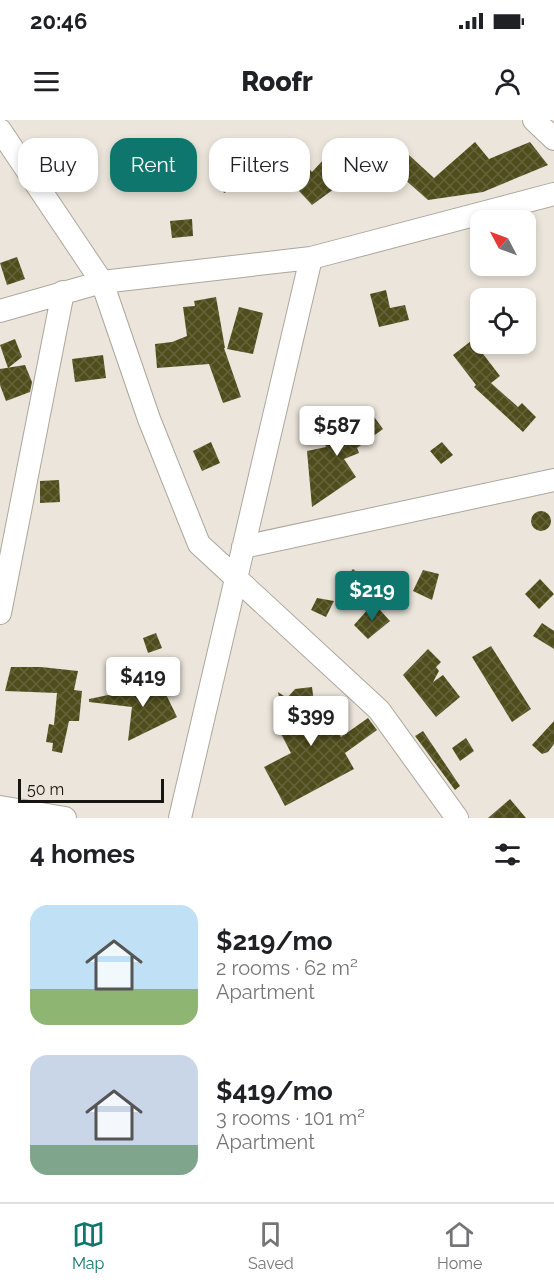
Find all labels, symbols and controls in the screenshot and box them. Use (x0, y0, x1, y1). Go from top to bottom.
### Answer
text: 20:46 (30, 8, 87, 34)
icon: menu (30, 65, 63, 98)
icon: person (491, 65, 524, 98)
text: Roofr (241, 66, 313, 97)
chip: Buy (18, 138, 98, 192)
chip: Rent (110, 138, 197, 192)
chip: Filters (209, 138, 310, 192)
chip: New (322, 138, 409, 192)
north arrow (470, 210, 536, 276)
map controls (470, 210, 536, 354)
button: locate (470, 288, 536, 354)
pin: $587 (301, 406, 373, 457)
text: $587 (313, 413, 361, 437)
pin: $219 (336, 571, 408, 622)
text: $219 (349, 578, 395, 602)
pin: $419 (107, 657, 179, 708)
text: $419 (120, 664, 166, 688)
pin: $399 (275, 696, 347, 747)
text: $399 (287, 703, 335, 727)
scale bar (18, 776, 164, 804)
text: 50 m (27, 780, 64, 799)
icon: filters (491, 838, 524, 871)
text: 4 homes (30, 839, 135, 869)
text: $219/mo (216, 926, 333, 956)
icon: home (78, 929, 150, 1001)
text: 2 rooms · 62 m² (216, 956, 358, 980)
text: Apartment (216, 980, 315, 1004)
text: $419/mo (216, 1076, 333, 1106)
icon: home (78, 1079, 150, 1151)
text: 3 rooms · 101 m² (216, 1106, 365, 1130)
text: Apartment (216, 1130, 315, 1154)
tab: Map (72, 1218, 105, 1273)
tab: Saved (248, 1218, 294, 1273)
tab: Home (437, 1218, 482, 1273)

